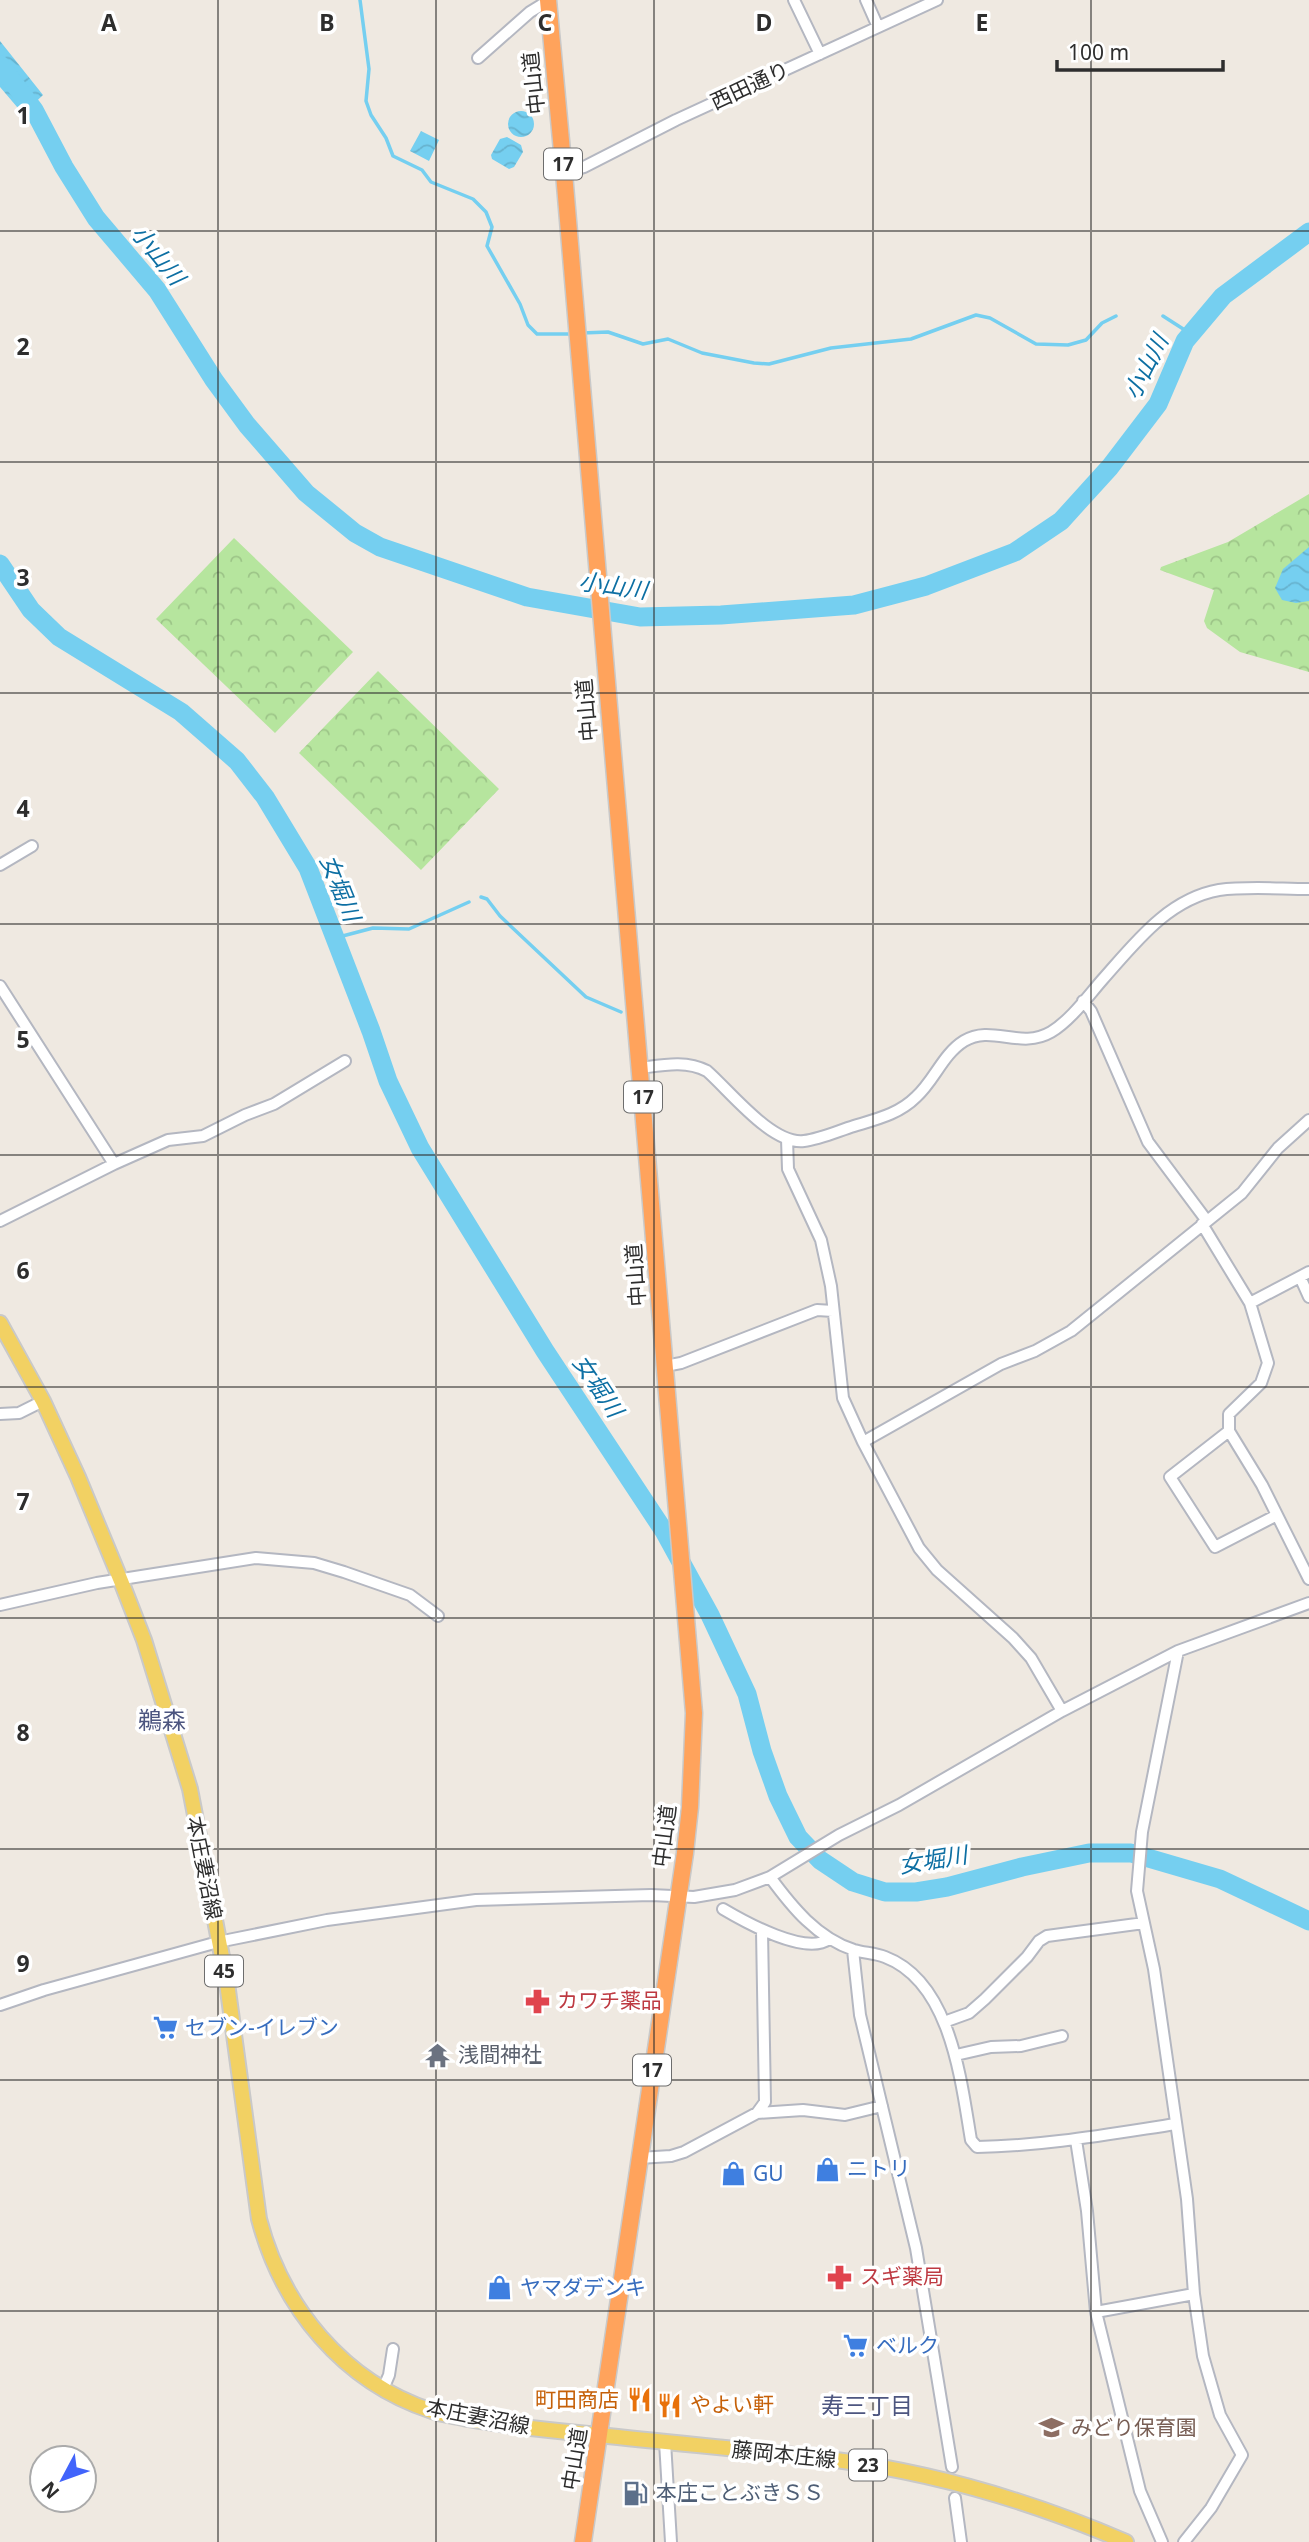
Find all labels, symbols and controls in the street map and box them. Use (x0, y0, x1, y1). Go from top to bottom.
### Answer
text: A (101, 6, 117, 38)
text: B (319, 6, 335, 38)
text: C (538, 6, 553, 38)
text: D (756, 6, 772, 38)
text: E (976, 6, 988, 38)
scale bar (1057, 28, 1223, 72)
text: 100 m (1068, 38, 1129, 66)
street label: 中山道 (516, 50, 550, 116)
street label: 西田通り (706, 55, 794, 116)
text: 1 (16, 99, 30, 131)
road number: 17 (544, 148, 582, 180)
water label: 小山川 (125, 217, 195, 294)
water label: 小山川 (1115, 326, 1176, 405)
text: 2 (16, 330, 30, 362)
text: 3 (16, 561, 30, 593)
water label: 小山川 (577, 564, 653, 606)
street label: 中山道 (569, 677, 603, 743)
text: 4 (16, 792, 30, 824)
water label: 女堀川 (313, 850, 370, 928)
text: 5 (16, 1023, 30, 1055)
road number: 17 (624, 1082, 662, 1112)
street label: 中山道 (619, 1243, 651, 1307)
text: 6 (16, 1254, 30, 1286)
water label: 女堀川 (566, 1348, 633, 1425)
text: 7 (16, 1485, 30, 1517)
district label: 鵜森 (138, 1703, 186, 1736)
text: 8 (16, 1716, 30, 1748)
street label: 中山道 (646, 1803, 682, 1869)
street label: 本庄妻沼線 (181, 1814, 229, 1922)
water label: 女堀川 (896, 1837, 972, 1880)
text: 9 (16, 1947, 30, 1979)
road number: 45 (205, 1955, 243, 1986)
place label: カワチ薬品 (557, 1986, 662, 2014)
pharmacy icon: カワチ薬品 (523, 1987, 551, 2015)
place label: セブン-イレブン (185, 2013, 339, 2041)
supermarket icon: セブン-イレブン (151, 2014, 179, 2042)
place label: 浅間神社 (458, 2040, 542, 2068)
temple icon: 浅間神社 (424, 2041, 452, 2069)
road number: 17 (633, 2054, 671, 2086)
place label: ニトリ (847, 2154, 910, 2182)
shop icon: ニトリ (813, 2155, 841, 2183)
place label: GU (753, 2159, 784, 2187)
shop icon: GU (719, 2160, 747, 2188)
place label: スギ薬局 (860, 2262, 944, 2290)
pharmacy icon: スギ薬局 (826, 2263, 854, 2291)
place label: ヤマダデンキ (520, 2273, 646, 2301)
shop icon: ヤマダデンキ (486, 2274, 514, 2302)
place label: ベルク (876, 2331, 939, 2359)
supermarket icon: ベルク (842, 2332, 870, 2360)
place label: 町田商店 (535, 2385, 619, 2413)
restaurant icon: 町田商店 (625, 2386, 653, 2414)
district label: 寿三丁目 (821, 2389, 913, 2421)
place label: やよい軒 (690, 2390, 774, 2418)
restaurant icon: やよい軒 (656, 2391, 684, 2419)
street label: 本庄妻沼線 (424, 2392, 532, 2440)
place label: みどり保育園 (1071, 2413, 1197, 2441)
school or university icon: みどり保育園 (1037, 2414, 1065, 2442)
street label: 中山道 (555, 2426, 593, 2492)
street label: 藤岡本庄線 (730, 2435, 838, 2473)
north arrow (28, 2444, 98, 2514)
road number: 23 (849, 2450, 887, 2480)
text: N (35, 2476, 65, 2505)
place label: 本庄ことぶきＳＳ (656, 2478, 824, 2506)
fuel station icon: 本庄ことぶきＳＳ (622, 2479, 650, 2507)

